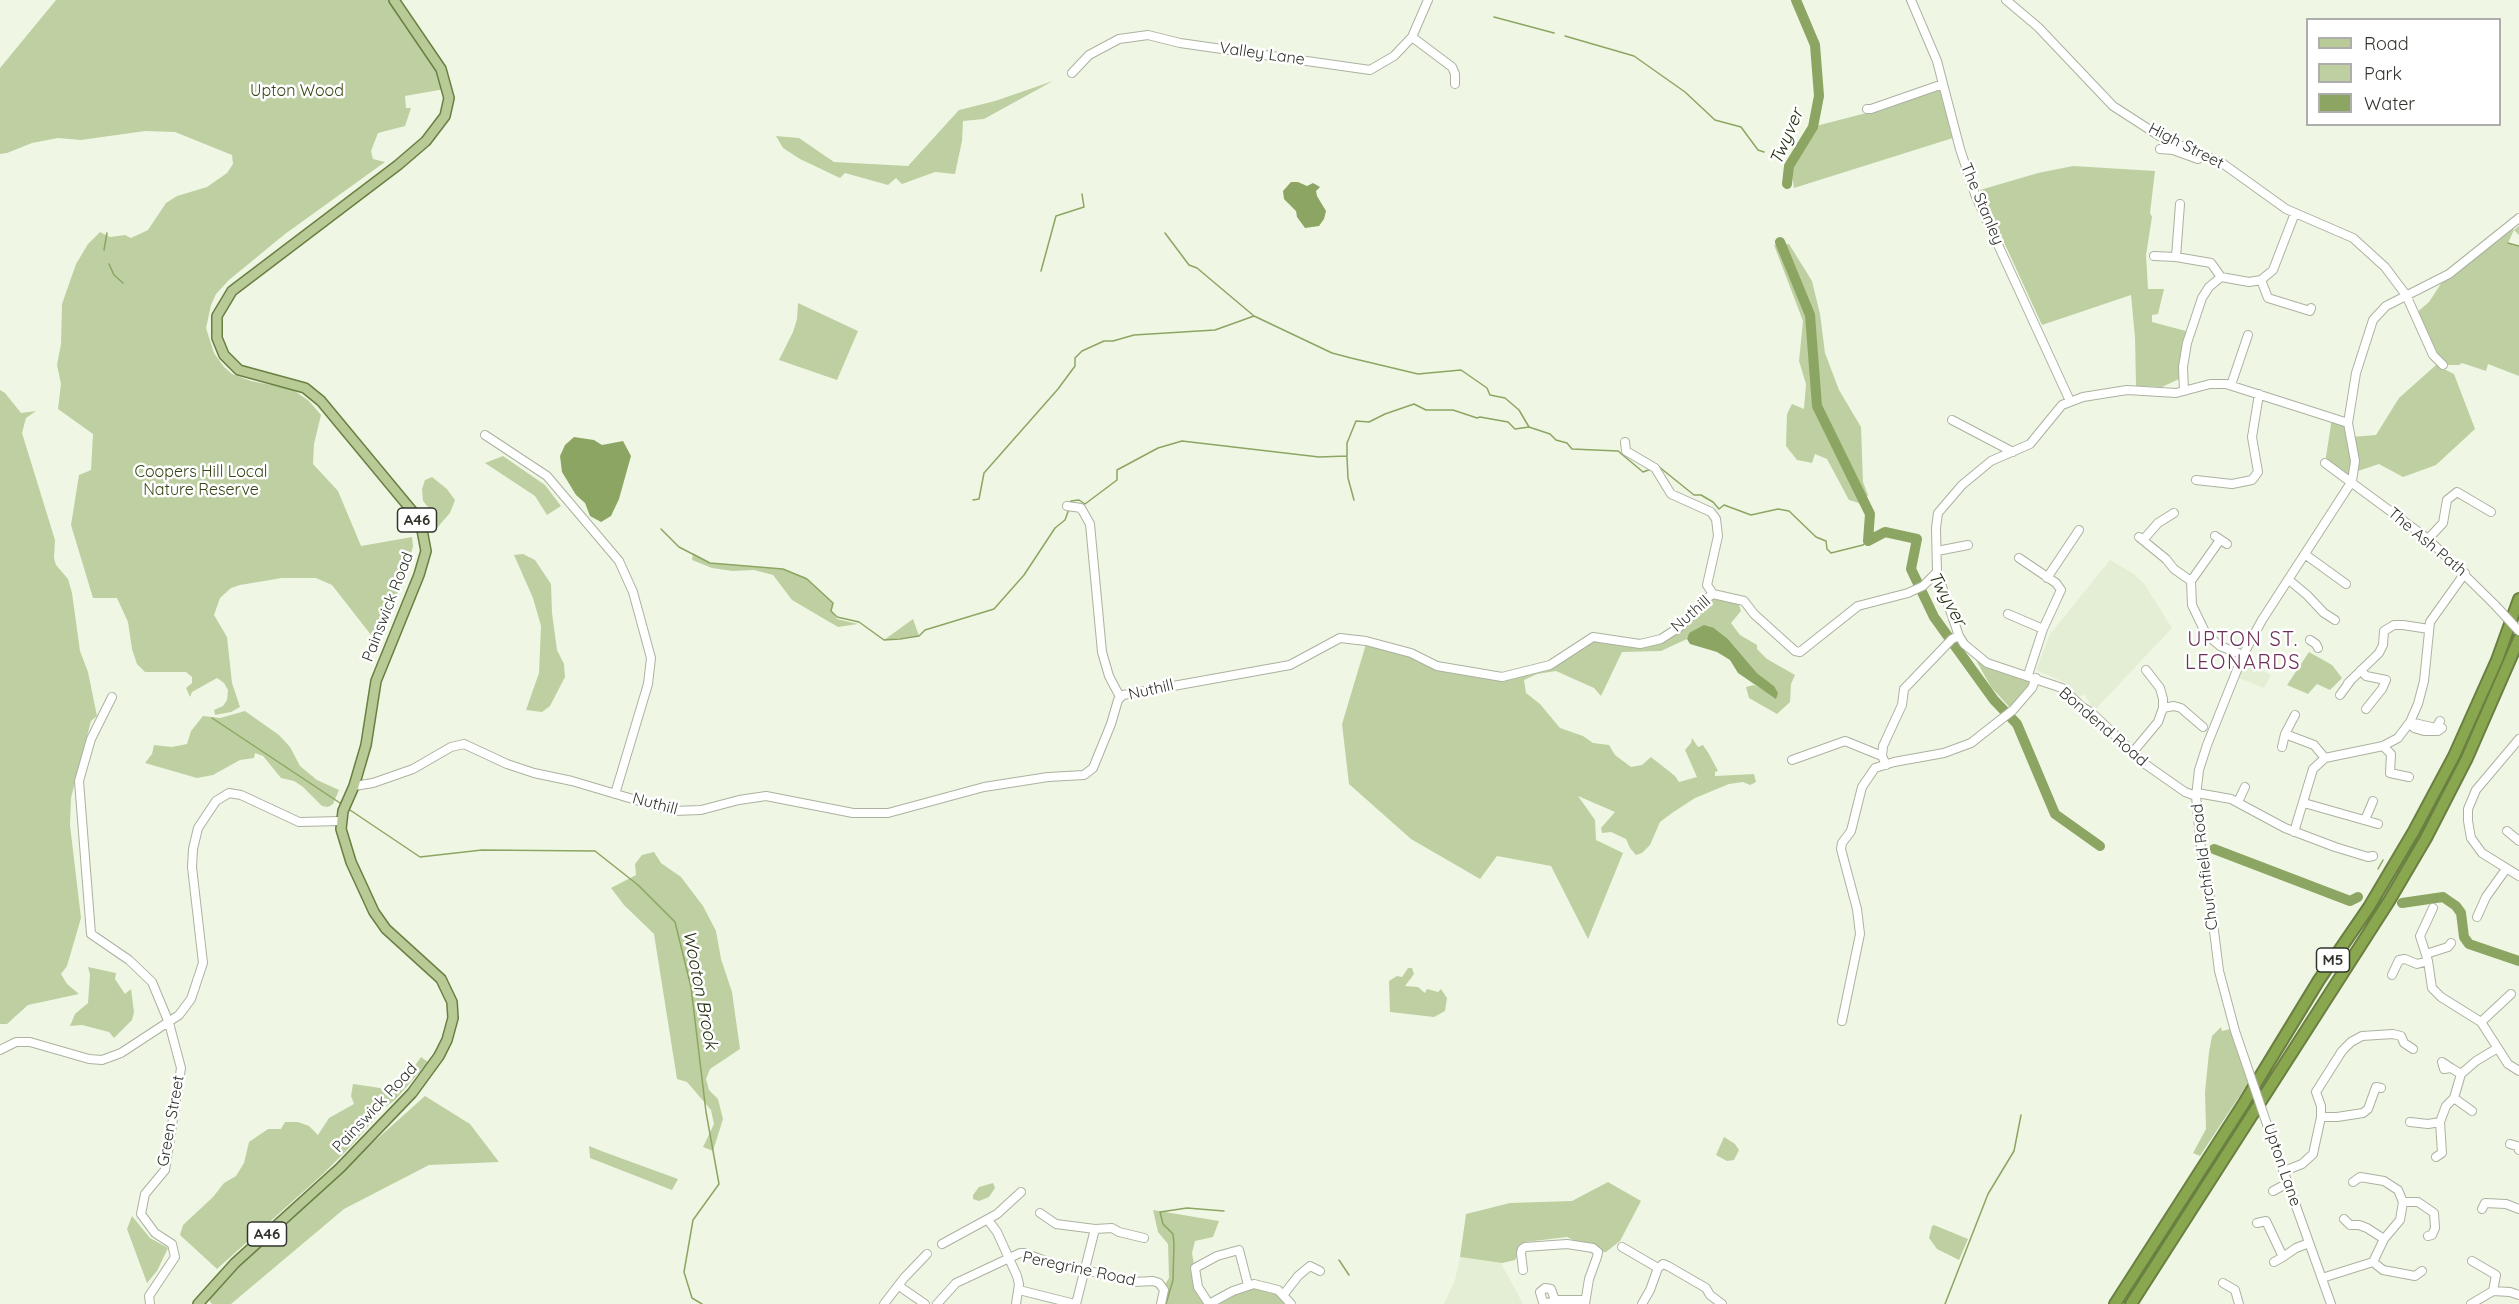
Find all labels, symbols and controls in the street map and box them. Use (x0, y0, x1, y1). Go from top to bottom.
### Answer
legend (2306, 18, 2501, 126)
text: Road (2364, 32, 2409, 55)
street label: Valley Lane (1218, 38, 1306, 70)
text: Park (2364, 62, 2402, 85)
park label: Upton Wood (250, 81, 344, 101)
text: Water (2364, 92, 2415, 115)
water label: Twyver (1766, 106, 1808, 168)
street label: High Street (2145, 119, 2227, 173)
street label: The Stanley (1956, 160, 2008, 248)
park label: Coopers Hill Local Nature Reserve (134, 462, 268, 500)
street label: The Ash Path (2384, 503, 2470, 581)
road number: A46 (398, 508, 436, 532)
street label: Painswick Road (358, 550, 418, 664)
water label: Twyver (1923, 568, 1971, 630)
street label: Nuthill (1667, 592, 1715, 636)
district label: UPTON ST. LEONARDS (2185, 628, 2301, 675)
street label: Nuthill (1126, 675, 1176, 705)
street label: Bondend Road (2055, 683, 2151, 771)
street label: Nuthill (630, 789, 680, 819)
street label: Churchfield Road (2188, 803, 2222, 931)
water label: Wooton Brook (678, 929, 722, 1051)
road number: M5 (2316, 948, 2350, 972)
street label: Painswick Road (329, 1059, 421, 1157)
street label: Green Street (154, 1074, 188, 1168)
street label: Upton Lane (2259, 1121, 2305, 1209)
road number: A46 (248, 1222, 286, 1246)
street label: Peregrine Road (1021, 1248, 1137, 1290)

